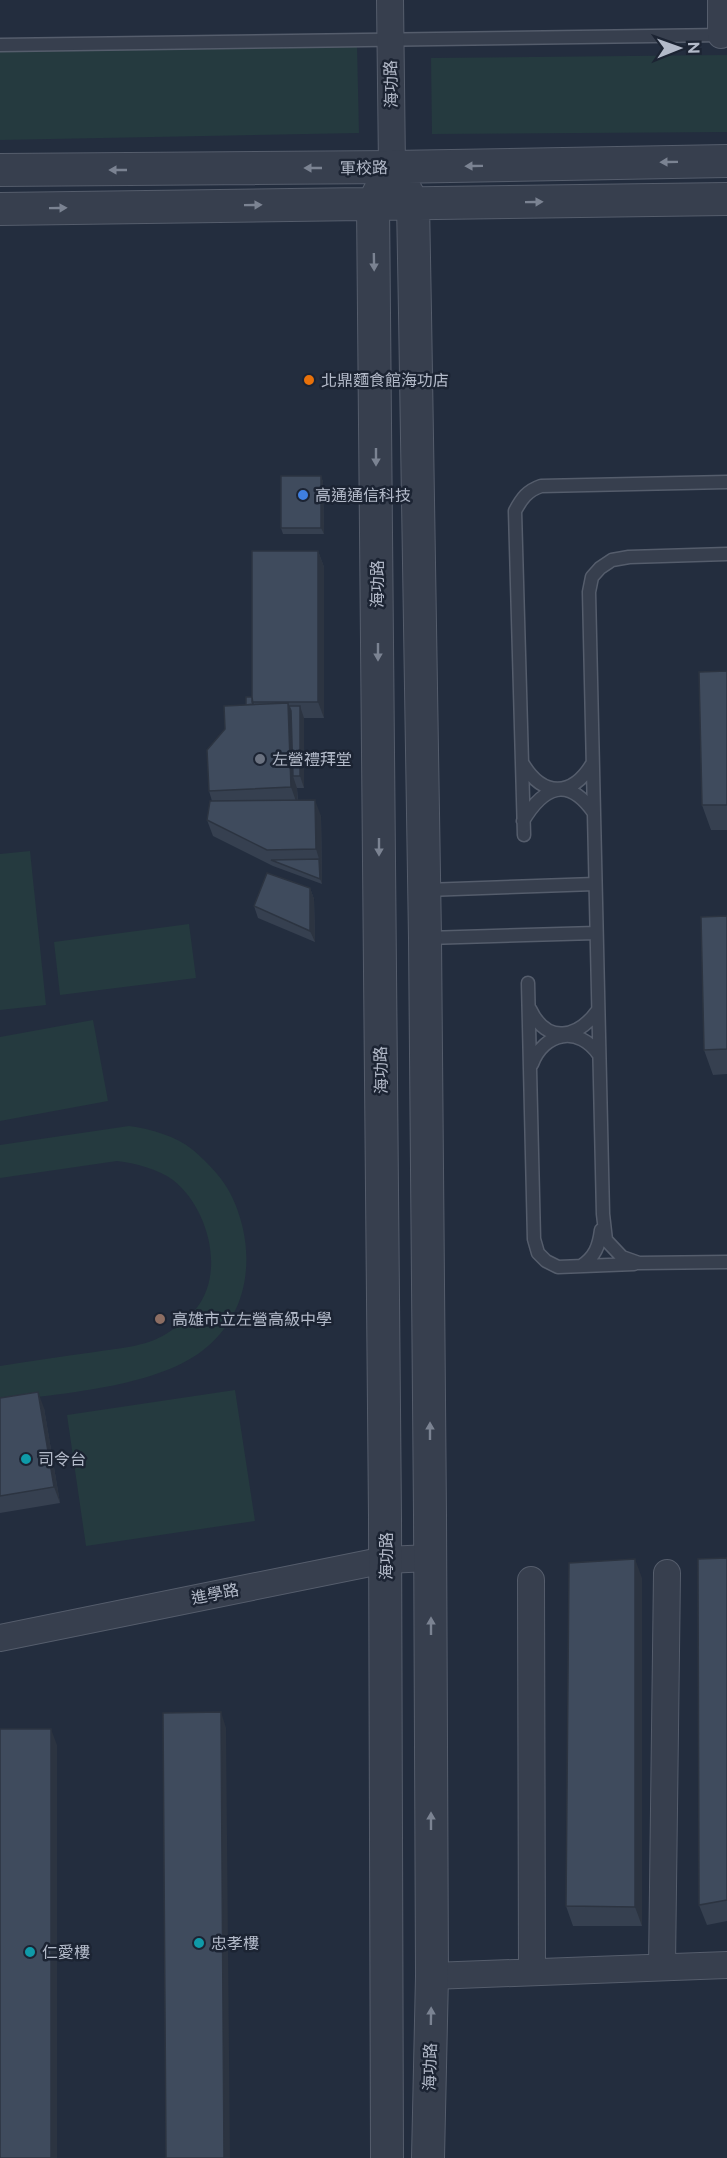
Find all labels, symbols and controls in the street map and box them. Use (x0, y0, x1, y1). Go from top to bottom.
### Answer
north arrow (649, 18, 709, 78)
text: N (684, 41, 703, 54)
street label: 海功路 (381, 60, 401, 108)
one-way arrow (659, 157, 678, 167)
street label: 軍校路 (340, 158, 388, 178)
one-way arrow (464, 161, 483, 171)
one-way arrow (303, 163, 322, 173)
one-way arrow (108, 165, 127, 174)
one-way arrow (525, 197, 544, 207)
one-way arrow (244, 200, 263, 210)
one-way arrow (49, 203, 68, 213)
one-way arrow (369, 253, 379, 272)
place label: 北鼎麵食館海功店 (321, 371, 449, 390)
marker: 北鼎麵食館海功店 (302, 373, 316, 387)
one-way arrow (371, 448, 381, 467)
place label: 高通通信科技 (315, 486, 411, 505)
marker: 高通通信科技 (296, 488, 310, 502)
street label: 海功路 (368, 560, 387, 608)
one-way arrow (373, 643, 383, 662)
place label: 左營禮拜堂 (272, 750, 352, 769)
marker: 左營禮拜堂 (253, 752, 267, 766)
one-way arrow (374, 838, 384, 857)
street label: 海功路 (371, 1046, 391, 1094)
place label: 高雄市立左營高級中學 (172, 1310, 332, 1329)
marker: 高雄市立左營高級中學 (153, 1312, 167, 1326)
one-way arrow (425, 1421, 435, 1440)
place label: 司令台 (38, 1450, 86, 1469)
marker: 司令台 (19, 1452, 33, 1466)
street label: 海功路 (377, 1532, 396, 1580)
street label: 進學路 (190, 1580, 240, 1608)
one-way arrow (426, 1616, 436, 1635)
one-way arrow (426, 1811, 436, 1830)
place label: 忠孝樓 (211, 1934, 259, 1953)
marker: 忠孝樓 (192, 1936, 206, 1950)
place label: 仁愛樓 (42, 1943, 90, 1962)
marker: 仁愛樓 (23, 1945, 37, 1959)
one-way arrow (426, 2006, 436, 2025)
street label: 海功路 (420, 2043, 440, 2091)

